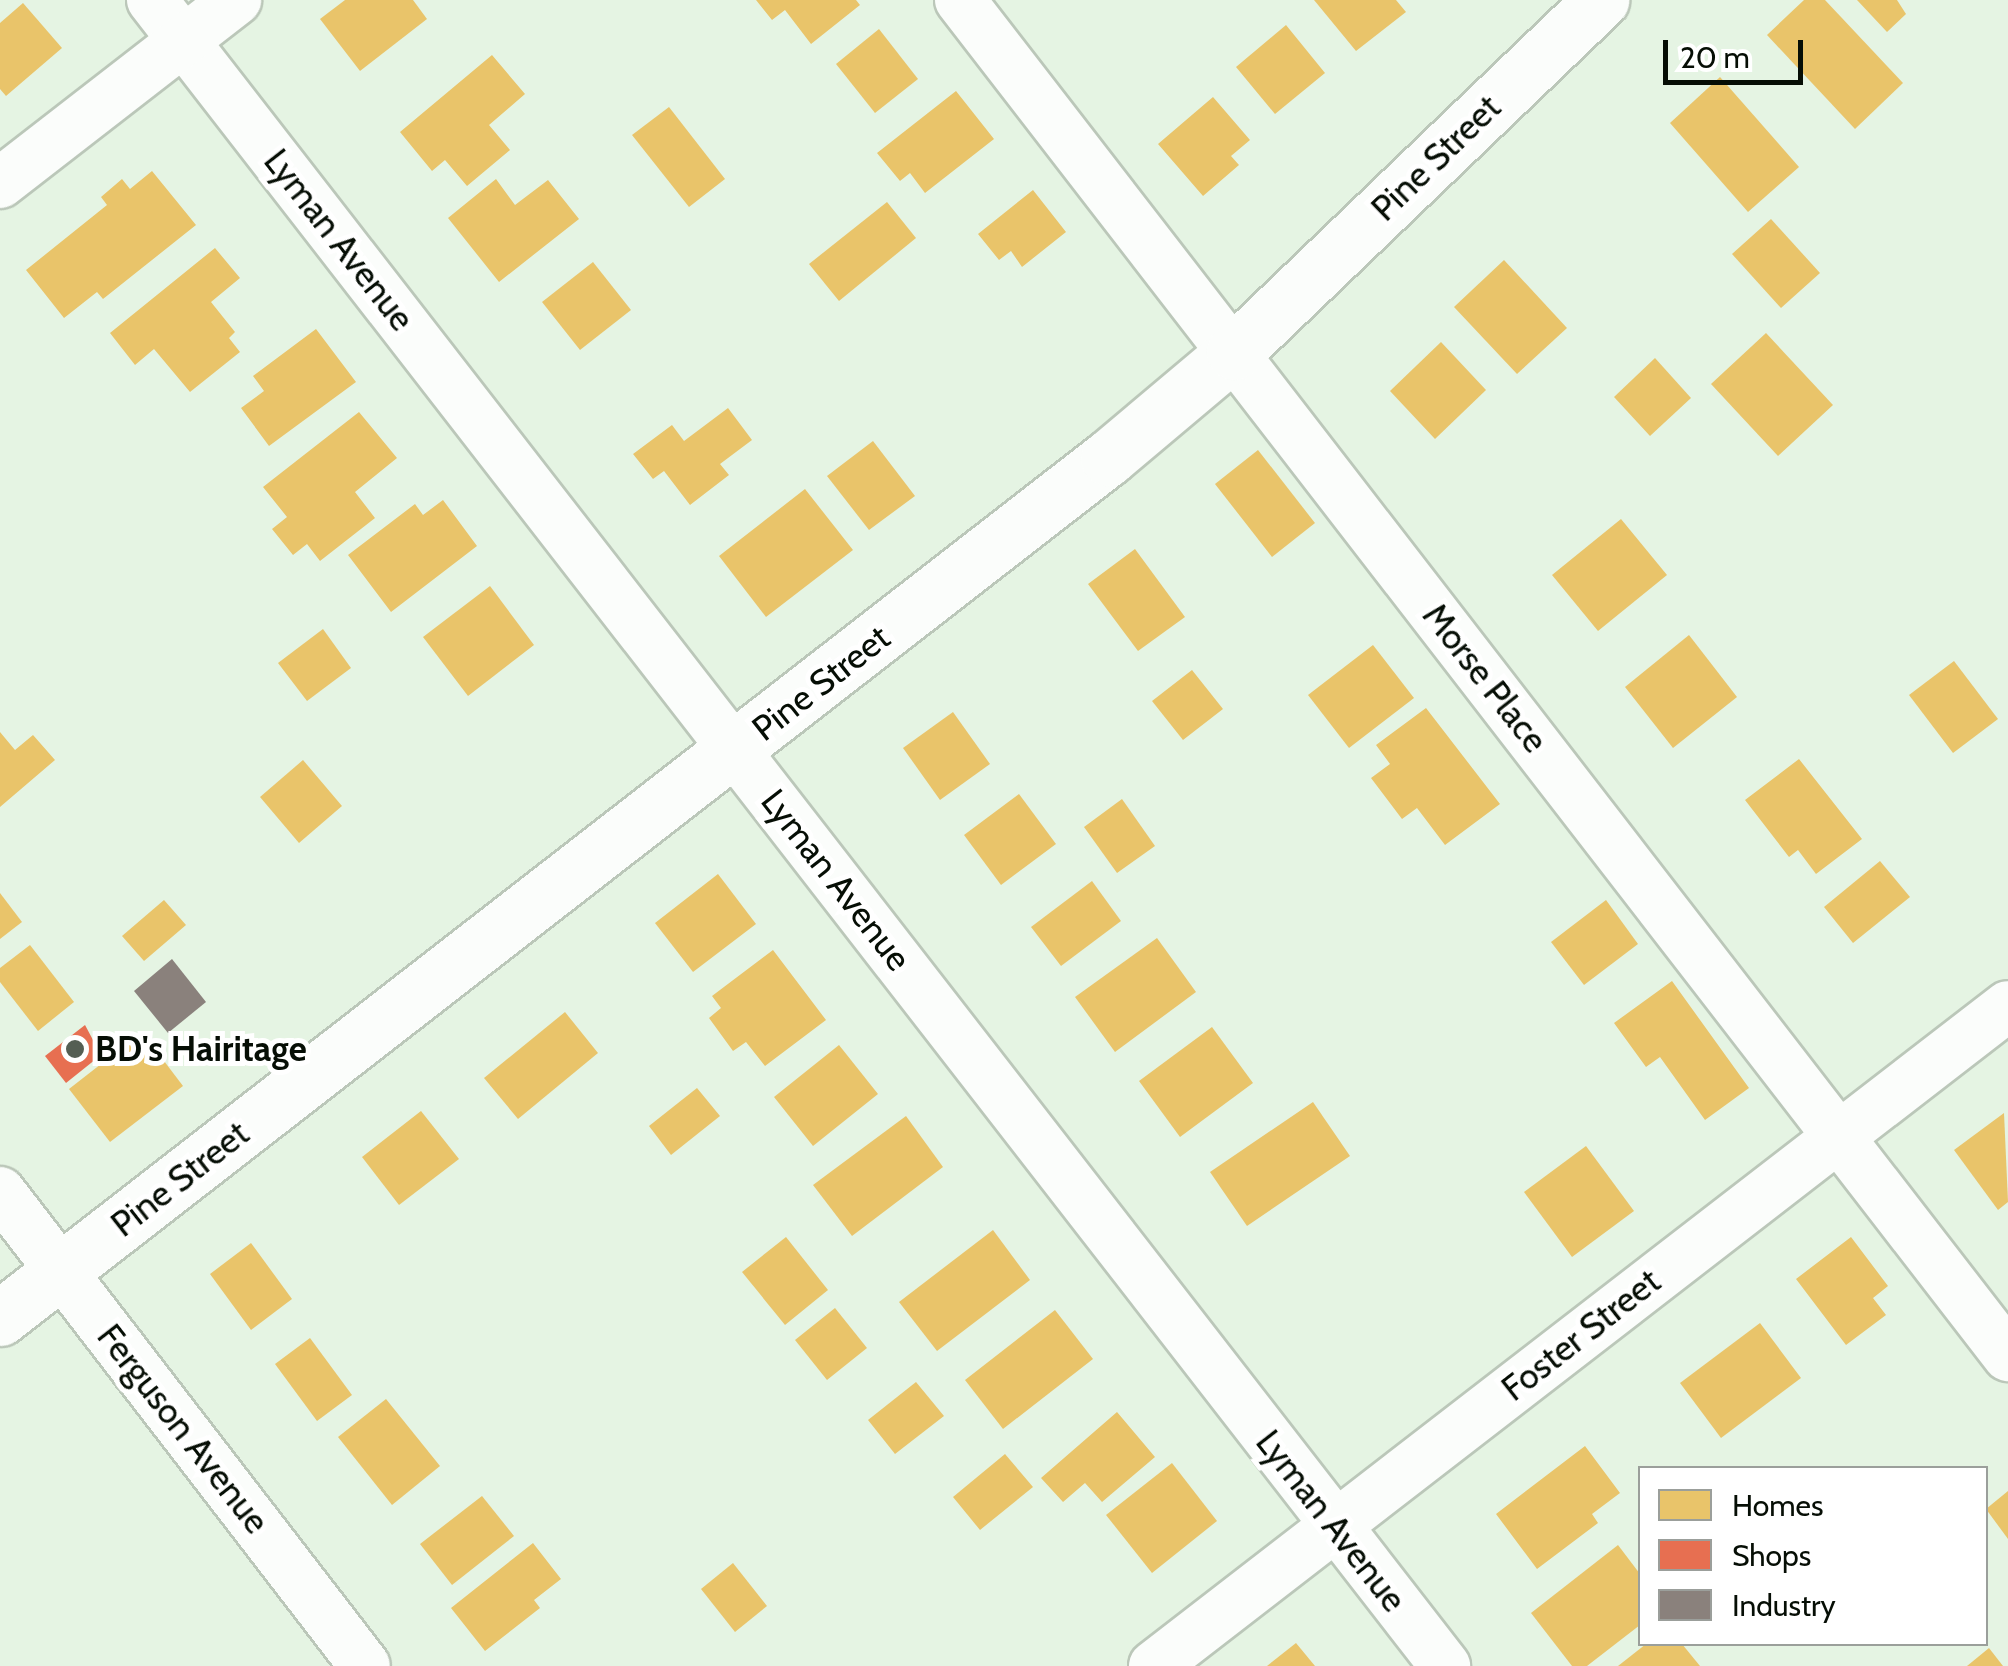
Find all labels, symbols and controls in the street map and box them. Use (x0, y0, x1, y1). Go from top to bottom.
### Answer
scale bar (1668, 20, 1808, 82)
text: 20 m (1680, 39, 1750, 76)
street label: Pine Street (1363, 86, 1509, 230)
street label: Lyman Avenue (255, 141, 423, 339)
street label: Morse Place (1414, 595, 1556, 761)
street label: Pine Street (744, 616, 898, 750)
street label: Lyman Avenue (752, 781, 920, 979)
place label: BD's Hairitage (95, 1028, 307, 1070)
marker: BD's Hairitage (64, 1038, 86, 1060)
street label: Pine Street (103, 1112, 257, 1246)
street label: Foster Street (1494, 1260, 1668, 1410)
street label: Ferguson Avenue (88, 1316, 278, 1542)
street label: Lyman Avenue (1247, 1422, 1415, 1620)
legend (1638, 1466, 1988, 1646)
text: Homes (1732, 1487, 1823, 1524)
text: Shops (1732, 1537, 1811, 1574)
text: Industry (1732, 1587, 1836, 1624)

